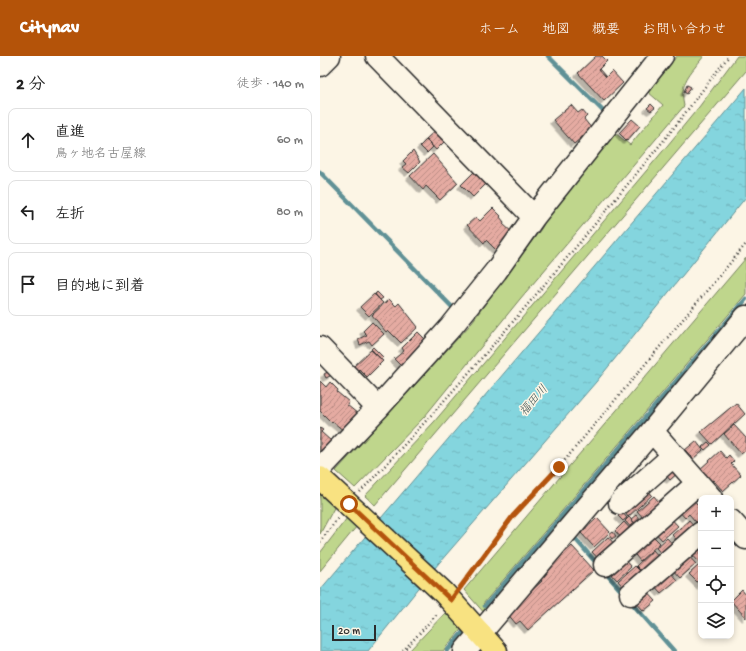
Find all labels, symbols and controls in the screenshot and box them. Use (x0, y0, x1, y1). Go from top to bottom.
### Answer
text: Citynav (20, 17, 79, 40)
text: ホーム (479, 22, 520, 39)
text: 地図 (542, 22, 570, 39)
text: 概要 (592, 22, 620, 39)
text: お問い合わせ (642, 22, 726, 39)
text: 2 分 (16, 76, 45, 96)
text: 徒歩 · 140 m (237, 77, 304, 92)
text: 直進 (55, 124, 85, 142)
icon: ahead (17, 129, 39, 151)
text: 60 m (277, 133, 303, 148)
text: 鳥ヶ地名古屋線 (55, 147, 146, 162)
icon: left (17, 201, 39, 223)
text: 80 m (276, 205, 303, 220)
text: 左折 (55, 206, 85, 224)
icon: arrive (17, 273, 39, 295)
text: 目的地に到着 (55, 278, 145, 296)
water label: 福田川 (517, 382, 552, 419)
route end (550, 458, 568, 476)
route start (340, 495, 358, 513)
map controls (698, 495, 734, 639)
button: + (698, 495, 734, 531)
button: − (698, 531, 734, 567)
button: locate (698, 567, 734, 603)
button: layers (698, 603, 734, 639)
scale bar (332, 623, 376, 642)
text: 20 m (338, 626, 360, 638)

